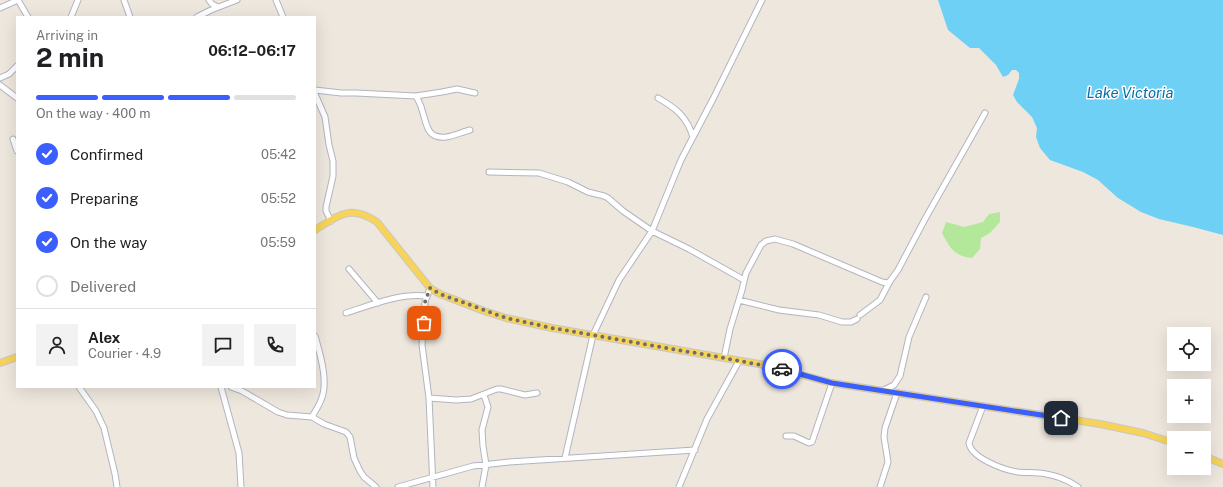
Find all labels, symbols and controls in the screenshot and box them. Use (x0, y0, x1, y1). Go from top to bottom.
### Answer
text: Arriving in (36, 28, 98, 43)
text: 2 min (36, 42, 104, 73)
text: 06:12–06:17 (208, 42, 296, 59)
water label: Lake Victoria (1087, 84, 1173, 101)
text: On the way · 400 m (36, 106, 151, 121)
icon: check (36, 143, 58, 165)
text: Confirmed (70, 146, 143, 163)
text: 05:42 (261, 147, 296, 162)
icon: check (36, 187, 58, 209)
text: Preparing (70, 190, 139, 207)
text: 05:52 (261, 191, 296, 206)
icon: check (36, 231, 58, 253)
text: On the way (70, 234, 147, 251)
text: 05:59 (260, 235, 296, 250)
text: Delivered (70, 278, 136, 295)
pin (407, 306, 441, 340)
icon: bag (413, 312, 435, 334)
button: person (36, 324, 78, 366)
button: chat (202, 324, 244, 366)
button: phone (254, 324, 296, 366)
map controls (1167, 327, 1211, 475)
button: locate (1167, 327, 1211, 371)
text: Alex (88, 329, 120, 346)
text: Courier · 4.9 (88, 346, 161, 361)
courier (762, 349, 802, 389)
icon: car (771, 358, 793, 380)
button: + (1167, 379, 1211, 423)
pin (1044, 401, 1078, 435)
icon: home (1050, 407, 1072, 429)
button: − (1167, 431, 1211, 475)

